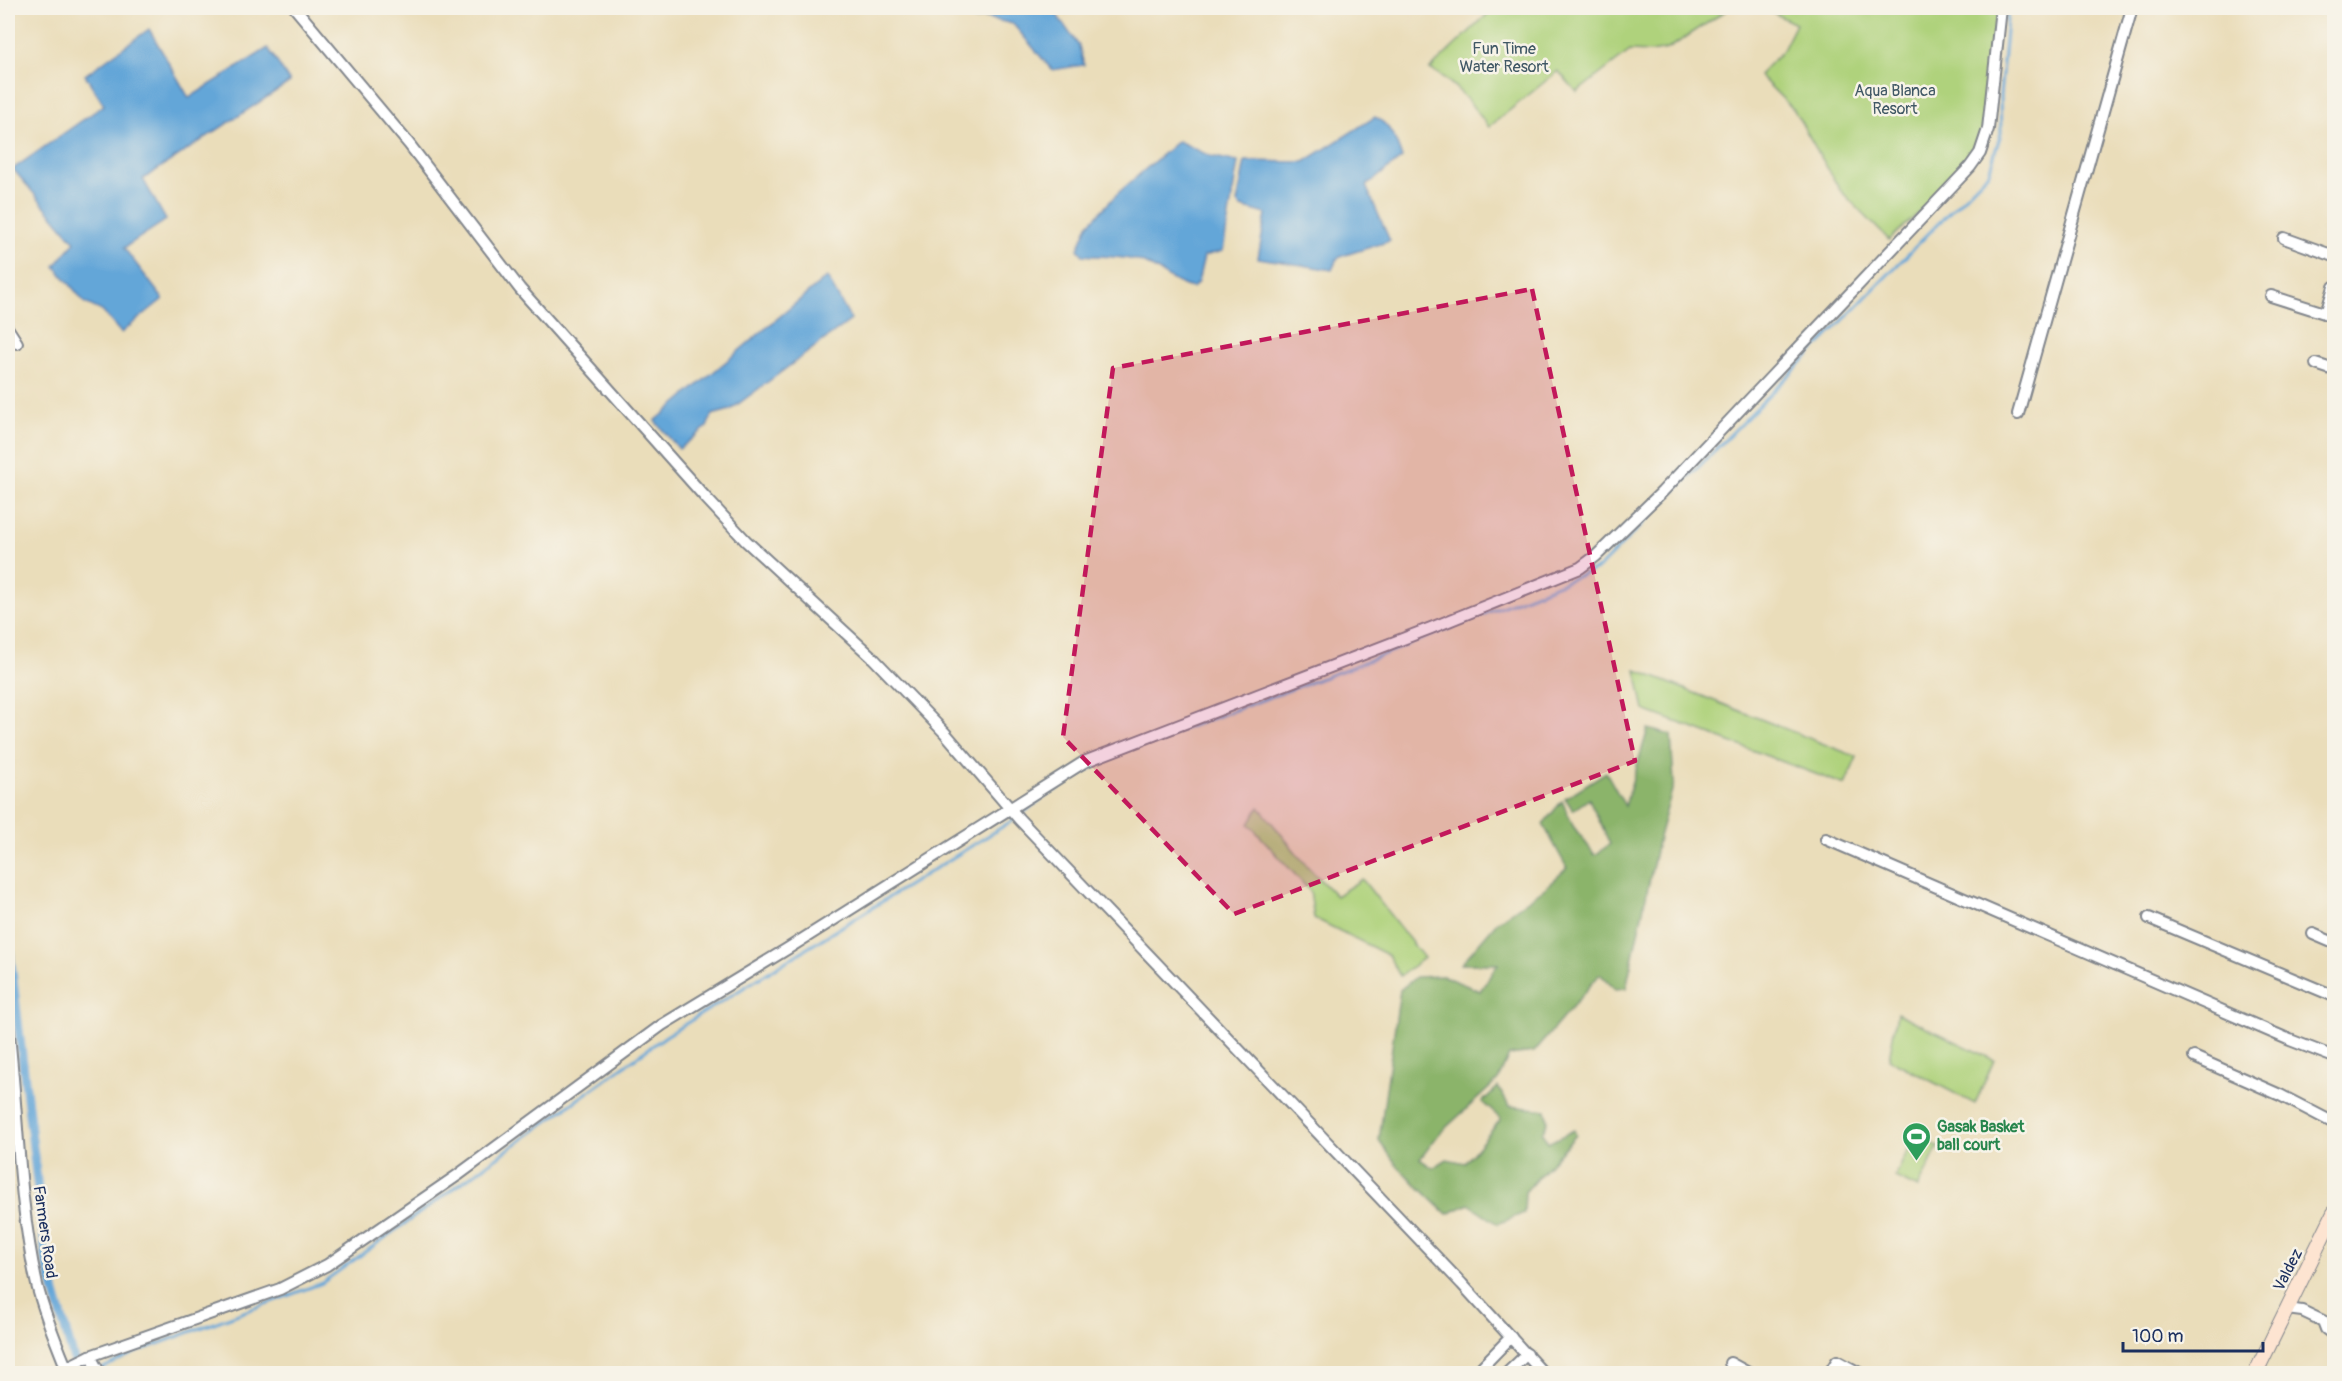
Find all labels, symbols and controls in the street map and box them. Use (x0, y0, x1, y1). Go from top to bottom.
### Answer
park label: Fun Time Water Resort (1459, 39, 1549, 77)
park label: Aqua Blanca Resort (1854, 81, 1936, 119)
place label: Gasak Basket ball court (1937, 1117, 2025, 1155)
sports icon: Gasak Basket ball court (1900, 1120, 1932, 1162)
street label: Farmers Road (29, 1184, 61, 1280)
street label: Valdez (2269, 1245, 2307, 1295)
scale bar (2123, 1315, 2262, 1353)
text: 100 m (2132, 1325, 2184, 1348)

